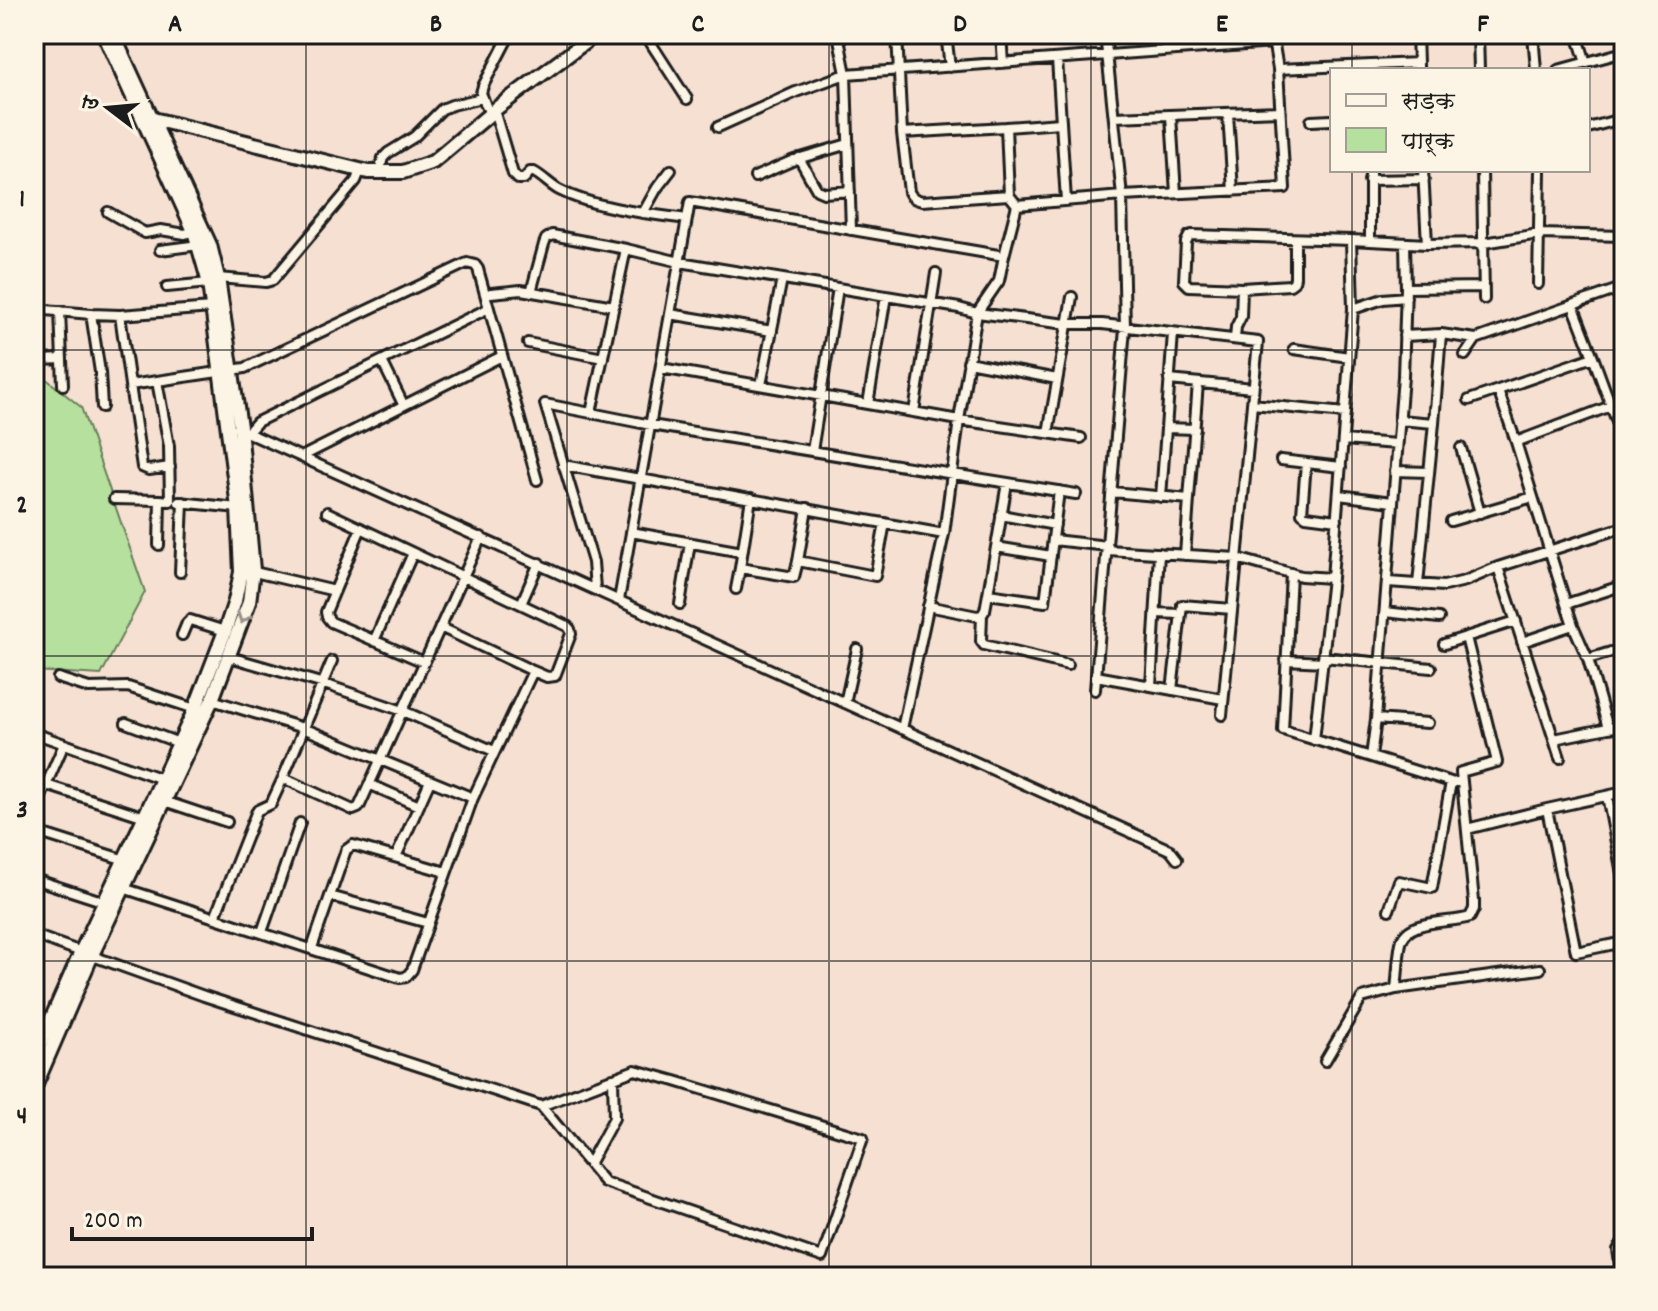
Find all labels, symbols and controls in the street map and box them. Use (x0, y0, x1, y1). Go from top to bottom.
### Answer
text: A (168, 7, 182, 44)
text: B (430, 7, 442, 44)
text: C (692, 7, 705, 44)
text: D (953, 7, 967, 44)
text: E (1216, 7, 1228, 44)
text: F (1477, 7, 1489, 44)
north arrow (68, 68, 148, 148)
legend (1330, 68, 1590, 172)
text: सड़क (1401, 86, 1456, 120)
text: उ (75, 92, 109, 115)
text: पार्क (1401, 126, 1455, 160)
text: 1 (19, 182, 25, 219)
text: 2 (16, 488, 28, 525)
one-way arrow (237, 611, 253, 625)
text: 3 (16, 793, 28, 830)
text: 4 (17, 1099, 27, 1136)
scale bar (72, 1191, 312, 1241)
text: 200 m (84, 1205, 143, 1239)

